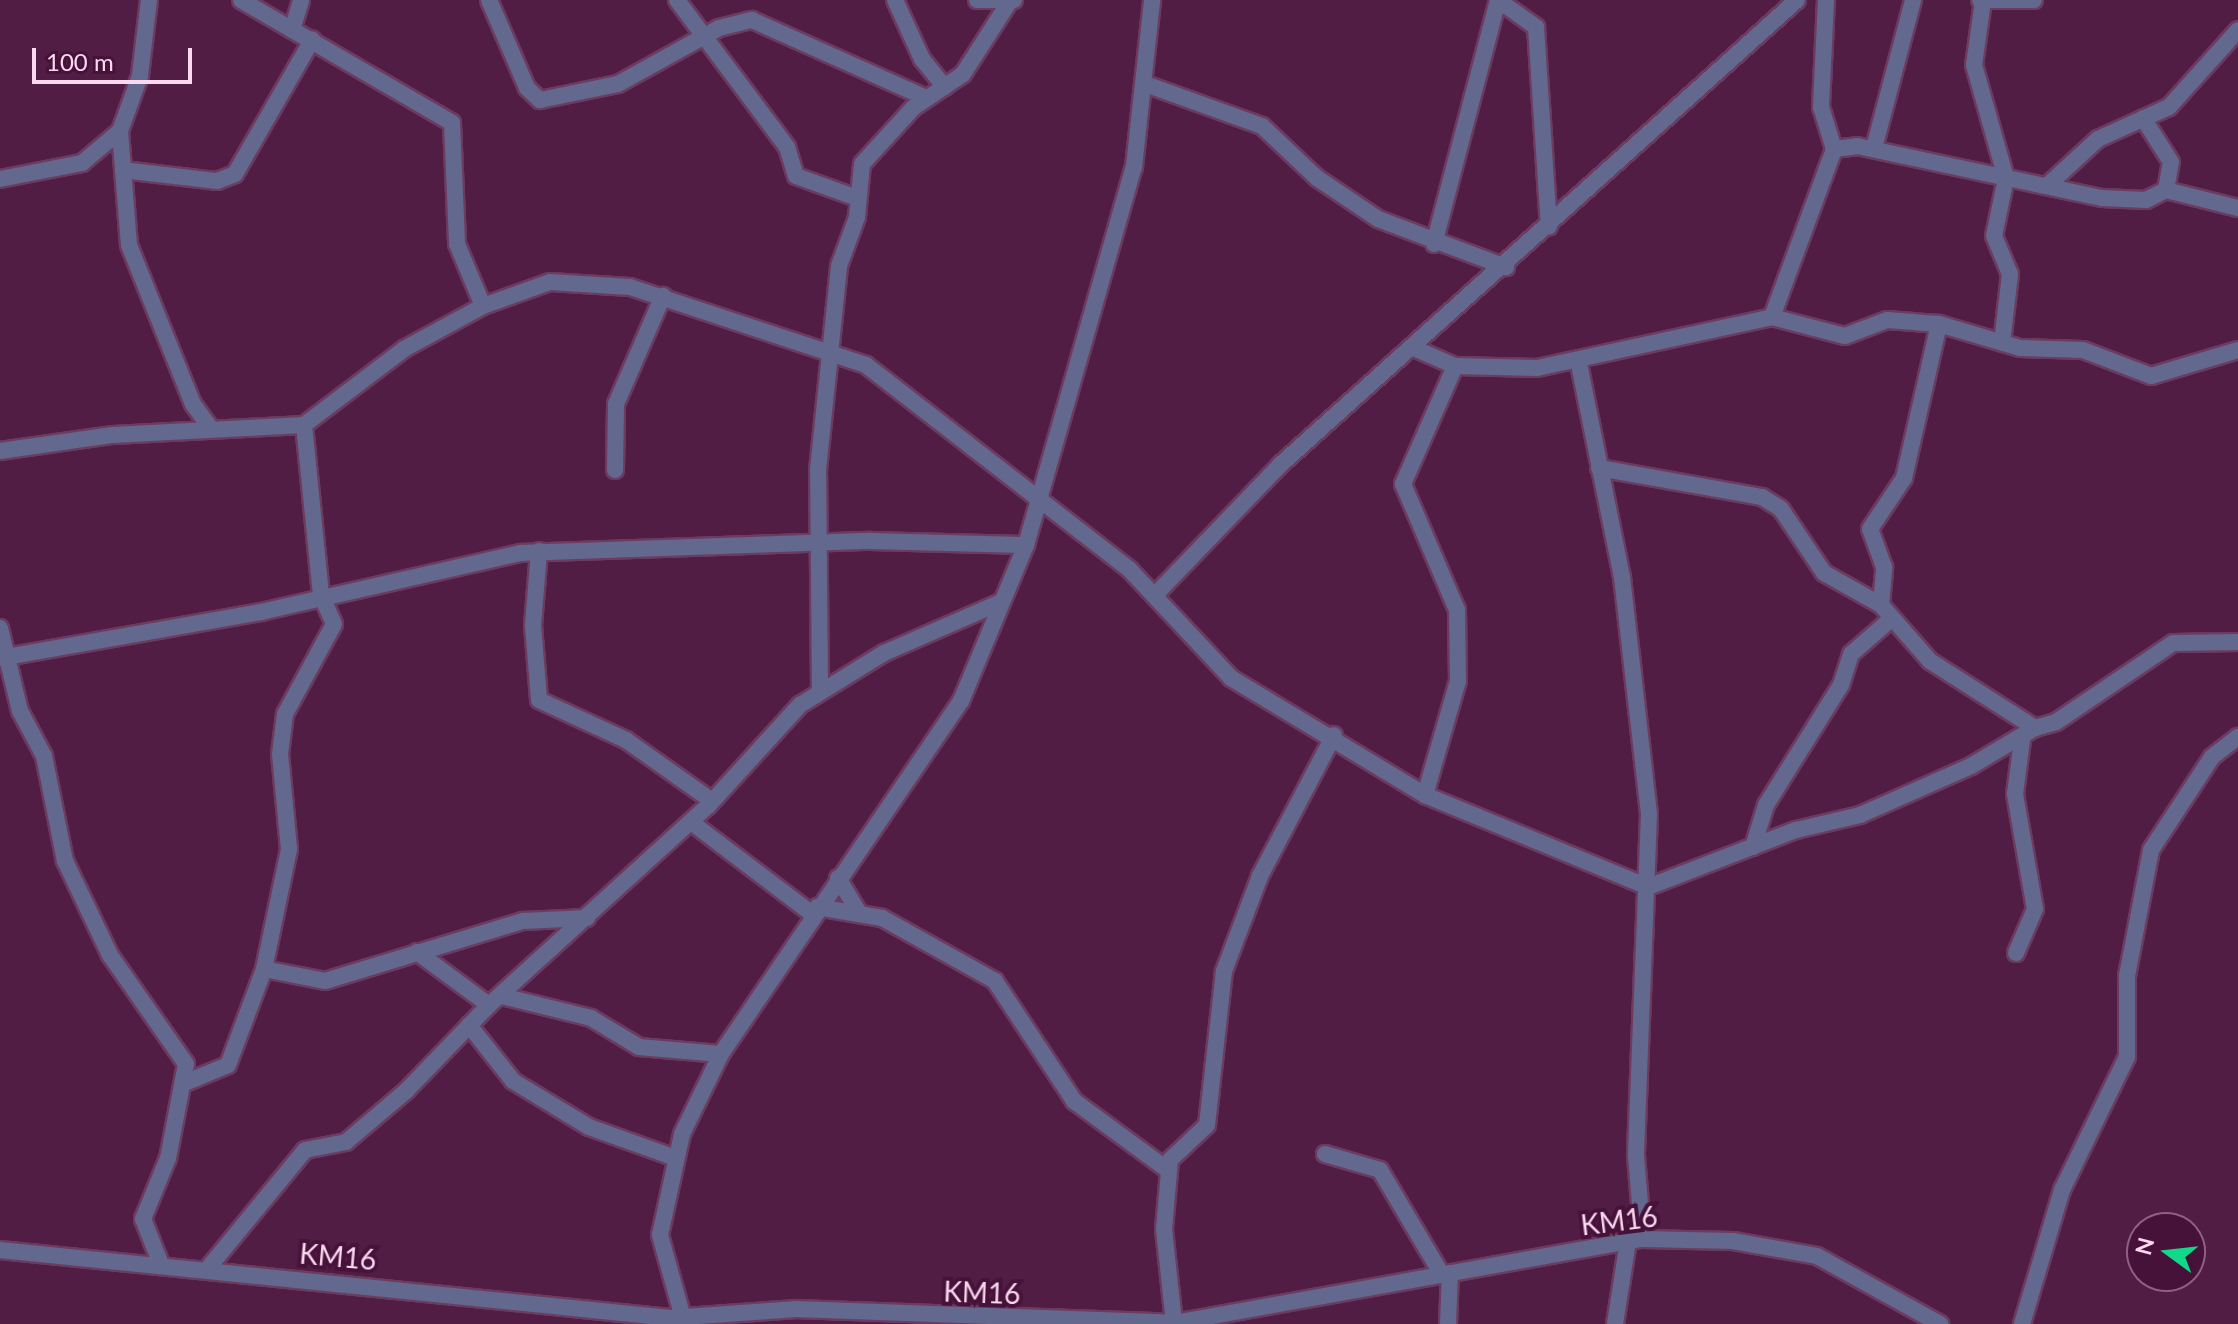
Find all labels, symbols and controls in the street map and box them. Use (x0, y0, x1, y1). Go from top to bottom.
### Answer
scale bar (36, 32, 196, 82)
text: 100 m (46, 47, 114, 76)
street label: KM16 (1579, 1199, 1659, 1241)
north arrow (2126, 1212, 2206, 1292)
text: N (2129, 1235, 2159, 1258)
street label: KM16 (298, 1236, 378, 1276)
street label: KM16 (943, 1274, 1021, 1310)

